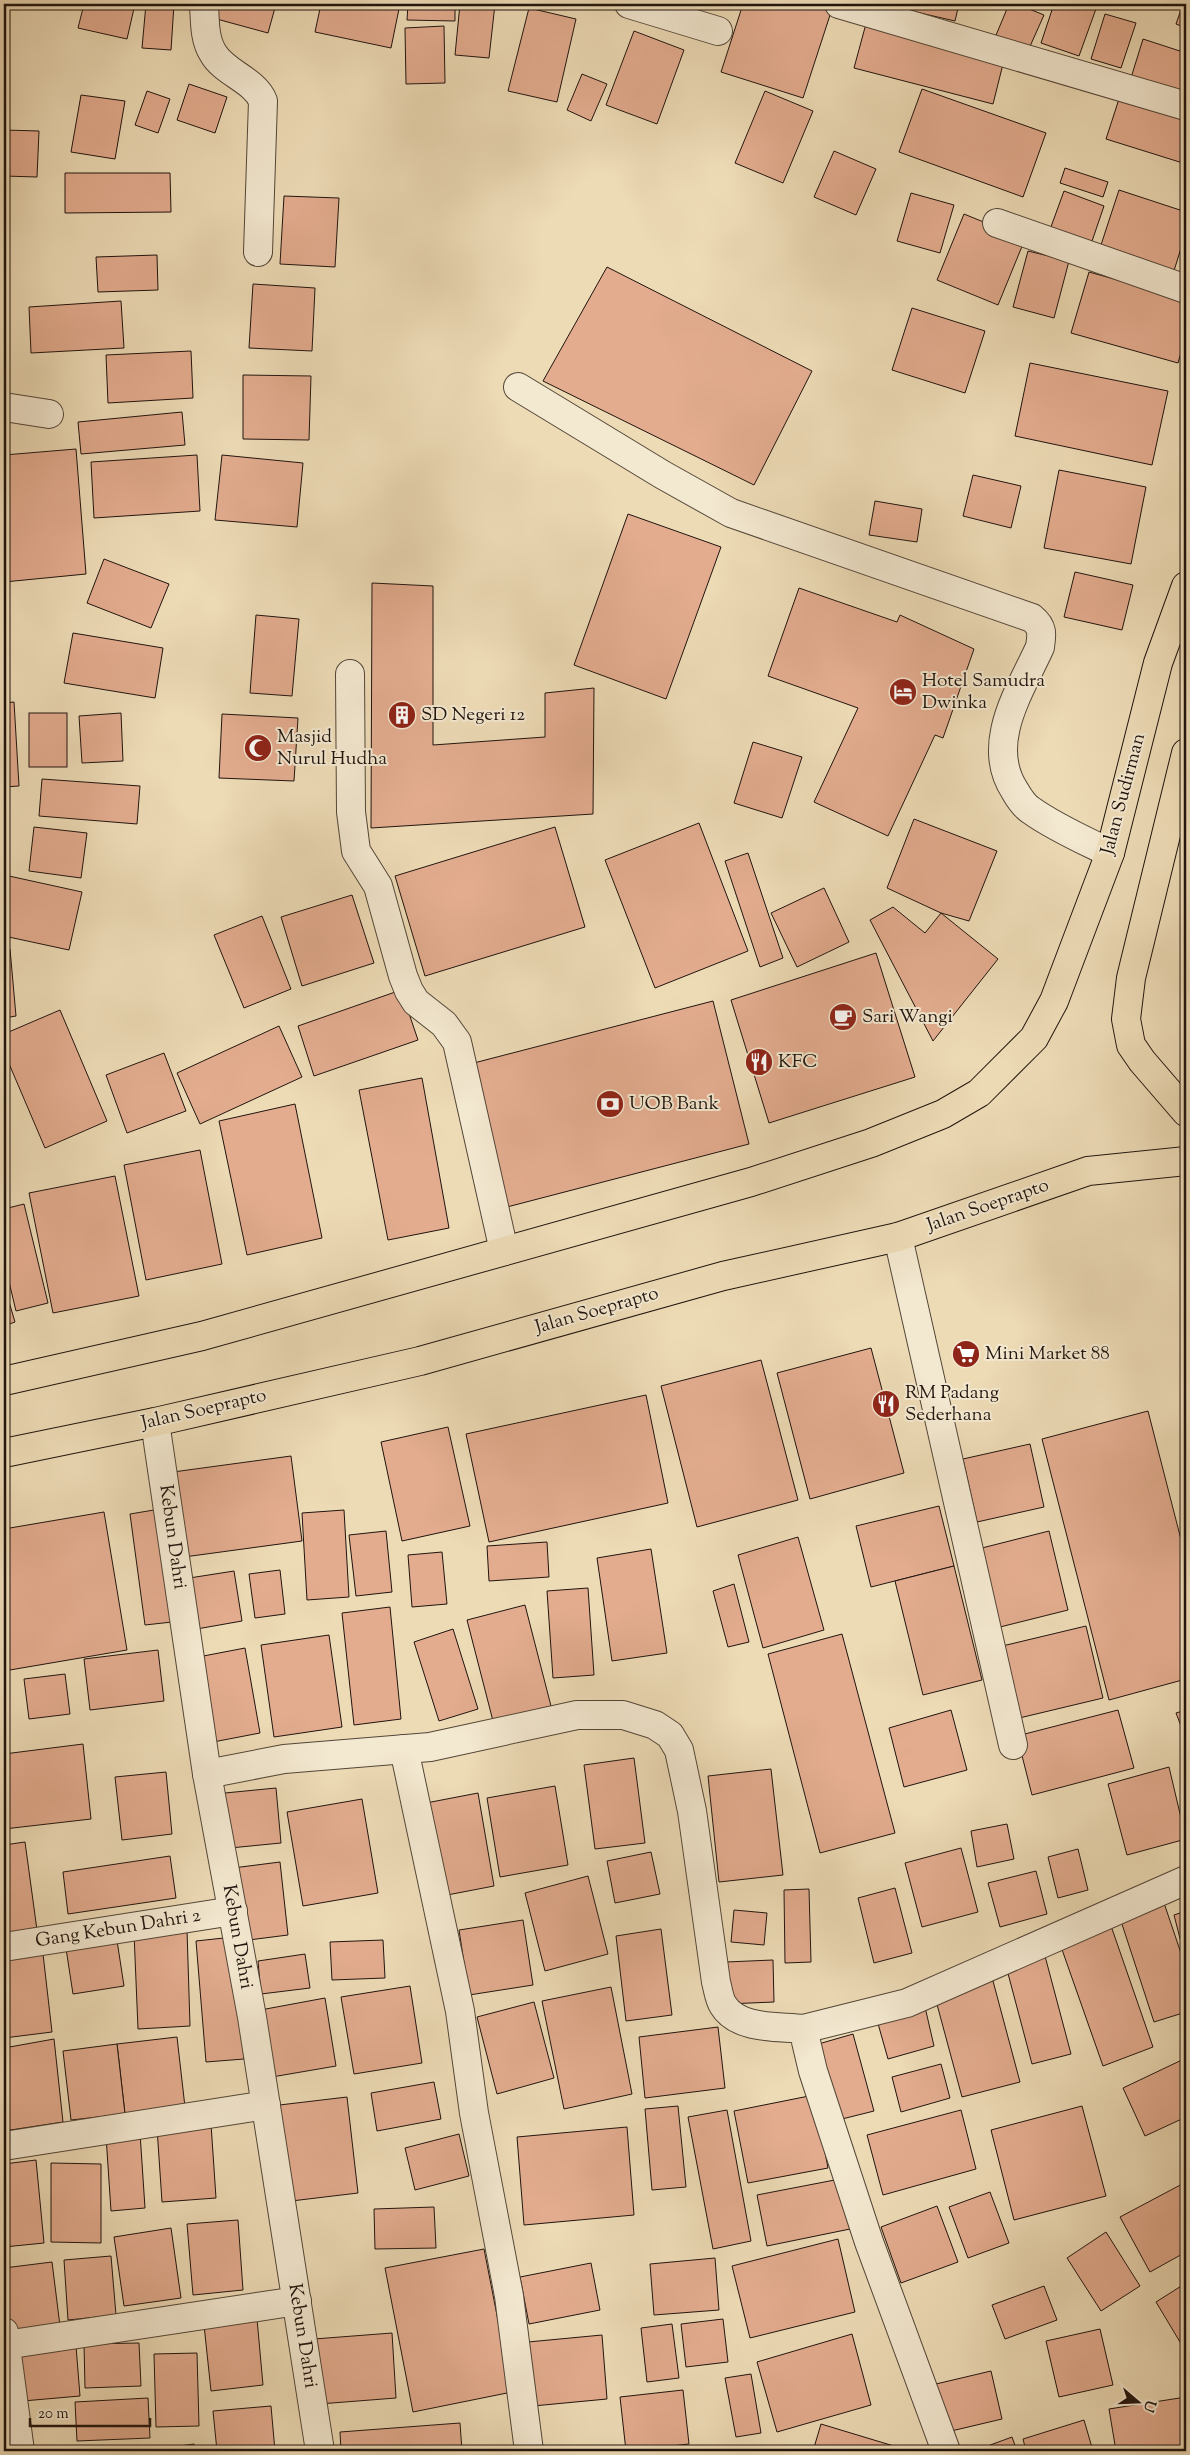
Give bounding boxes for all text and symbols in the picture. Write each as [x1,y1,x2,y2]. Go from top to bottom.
place label: Hotel Samudra Dwinka [922,668,1045,717]
hotel icon: Hotel Samudra Dwinka [888,677,918,707]
building icon: SD Negeri 12 [387,700,417,730]
place label: SD Negeri 12 [421,702,525,729]
place label: Masjid Nurul Hudha [277,724,387,773]
street label: Jalan Sudirman [1095,730,1153,859]
mosque icon: Masjid Nurul Hudha [243,733,273,763]
cafe icon: Sari Wangi [828,1002,858,1032]
place label: Sari Wangi [862,1004,953,1031]
restaurant icon: KFC [744,1047,774,1077]
place label: KFC [778,1049,818,1076]
bank icon: UOB Bank [595,1089,625,1119]
place label: UOB Bank [629,1091,720,1118]
street label: Jalan Soeprapto [922,1172,1053,1240]
street label: Jalan Soeprapto [531,1280,662,1342]
supermarket icon: Mini Market 88 [951,1339,981,1369]
place label: Mini Market 88 [985,1341,1110,1368]
place label: RM Padang Sederhana [905,1380,999,1429]
street label: Jalan Soeprapto [138,1382,269,1438]
restaurant icon: RM Padang Sederhana [871,1389,901,1419]
street label: Kebun Dahri [151,1483,193,1591]
street label: Kebun Dahri [215,1883,259,1991]
street label: Gang Kebun Dahri 2 [33,1903,203,1955]
street label: Kebun Dahri [280,2282,324,2390]
north arrow [1112,2378,1162,2428]
scale bar [30,2395,150,2427]
text: U [1137,2397,1160,2415]
text: 20 m [38,2404,69,2425]

